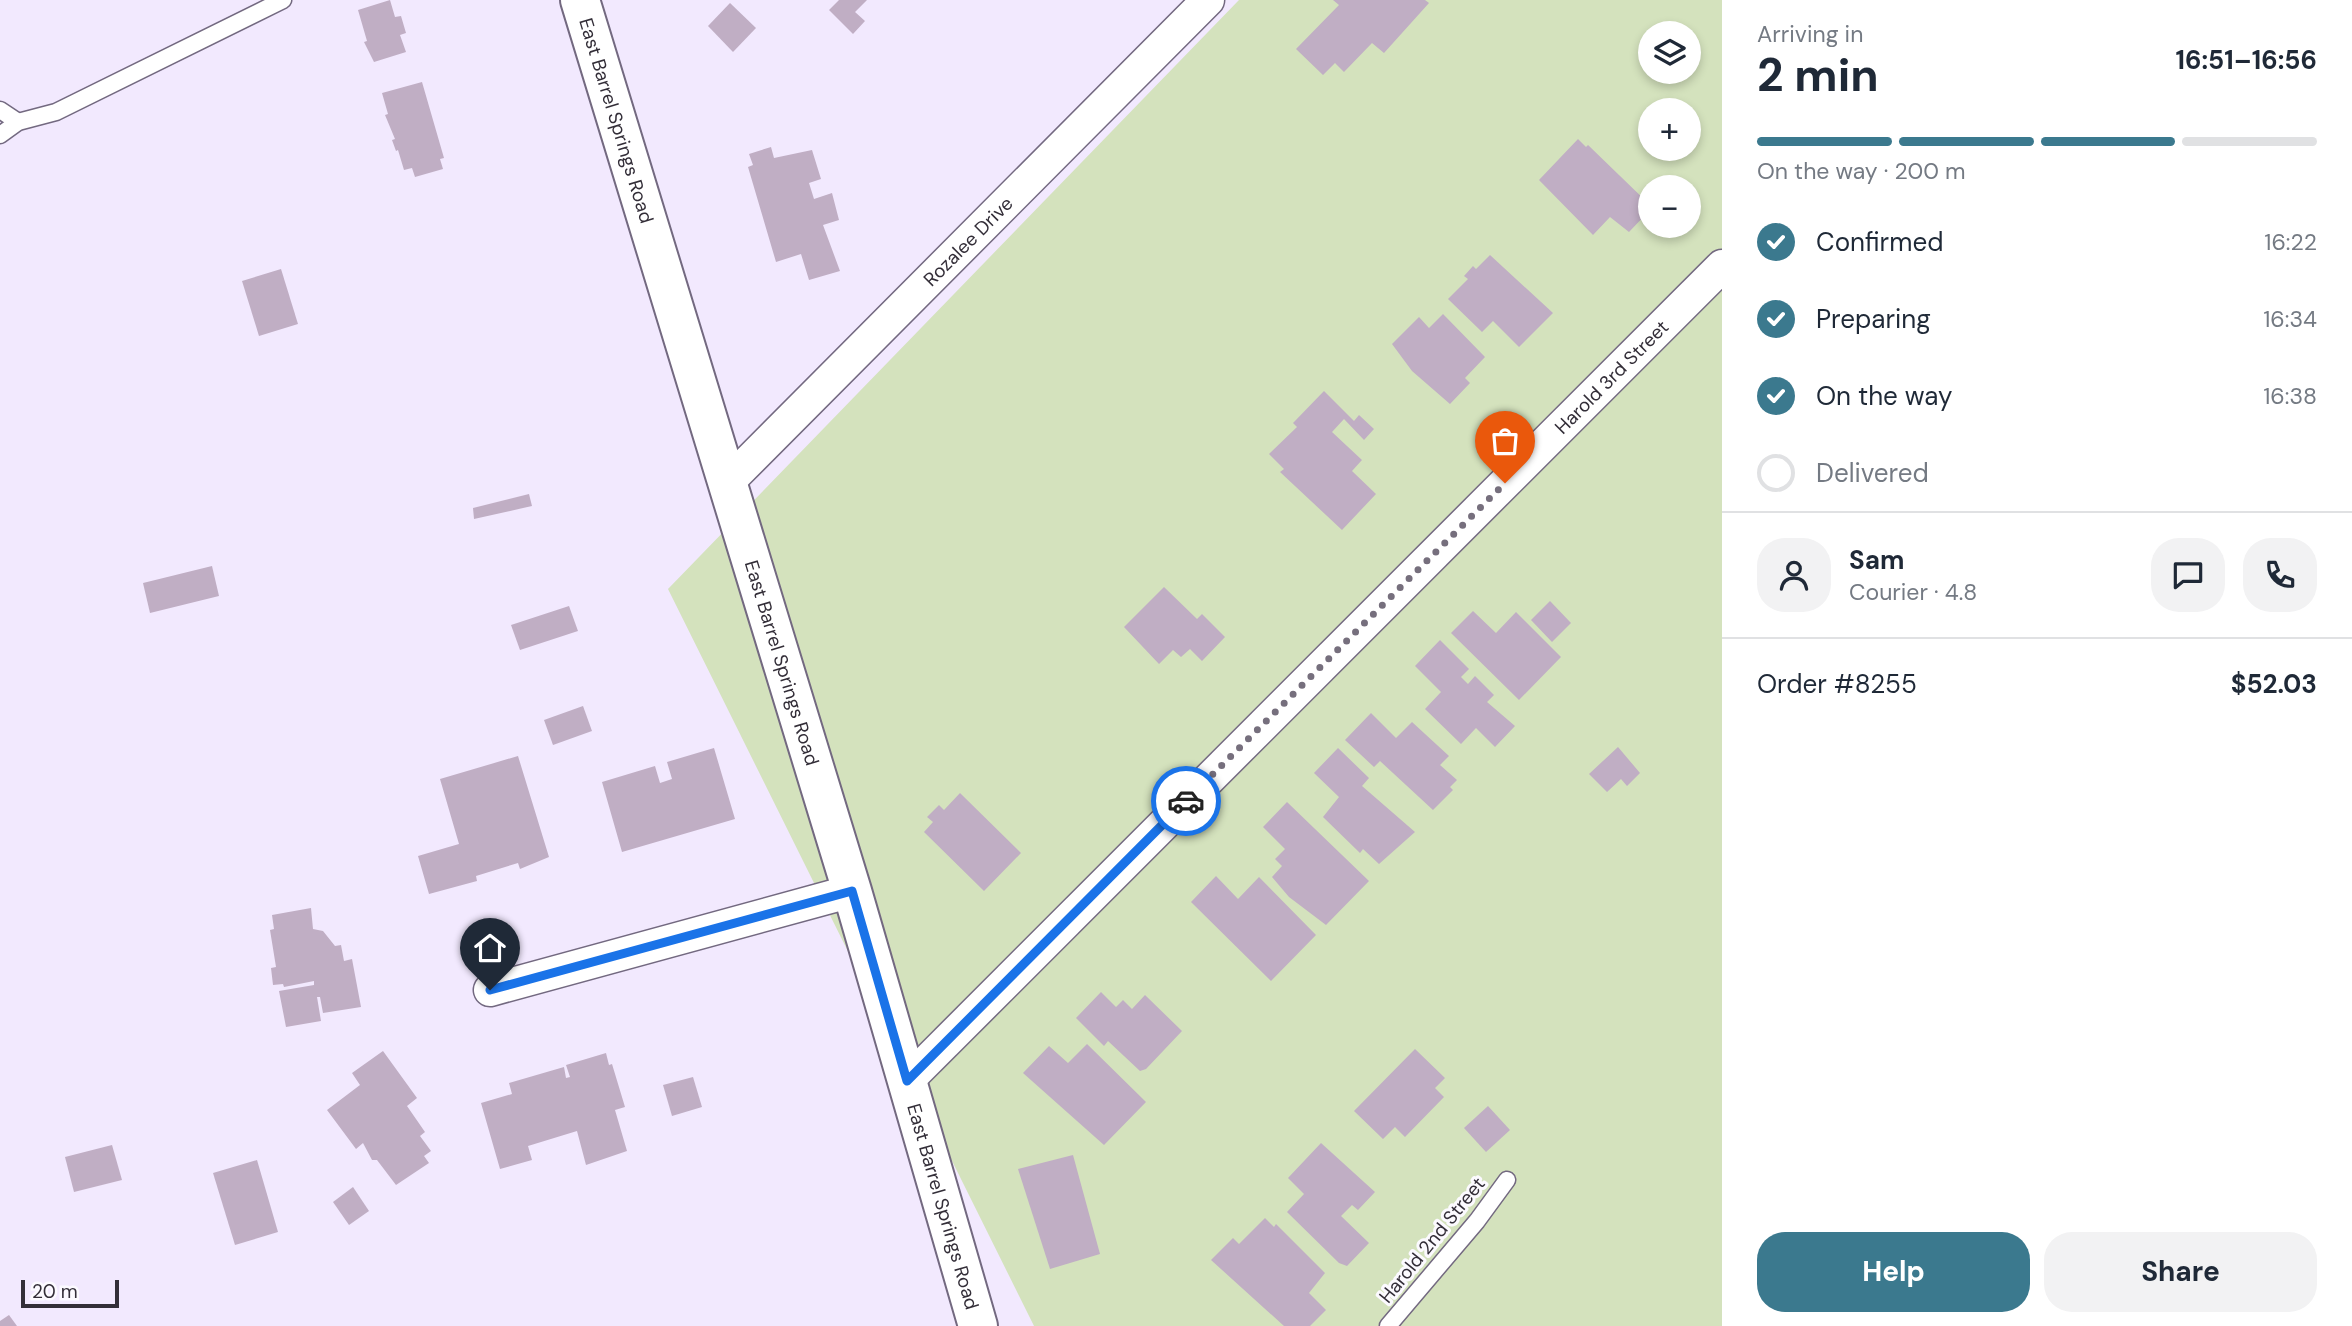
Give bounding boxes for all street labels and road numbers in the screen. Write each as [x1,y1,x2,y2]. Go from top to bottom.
street label: East Barrel Springs Road [574,15,660,226]
street label: Rozalee Drive [918,191,1018,291]
street label: Harold 3rd Street [1549,314,1674,439]
street label: East Barrel Springs Road [739,557,825,768]
street label: East Barrel Springs Road [902,1101,985,1312]
street label: Harold 2nd Street [1373,1172,1491,1308]

